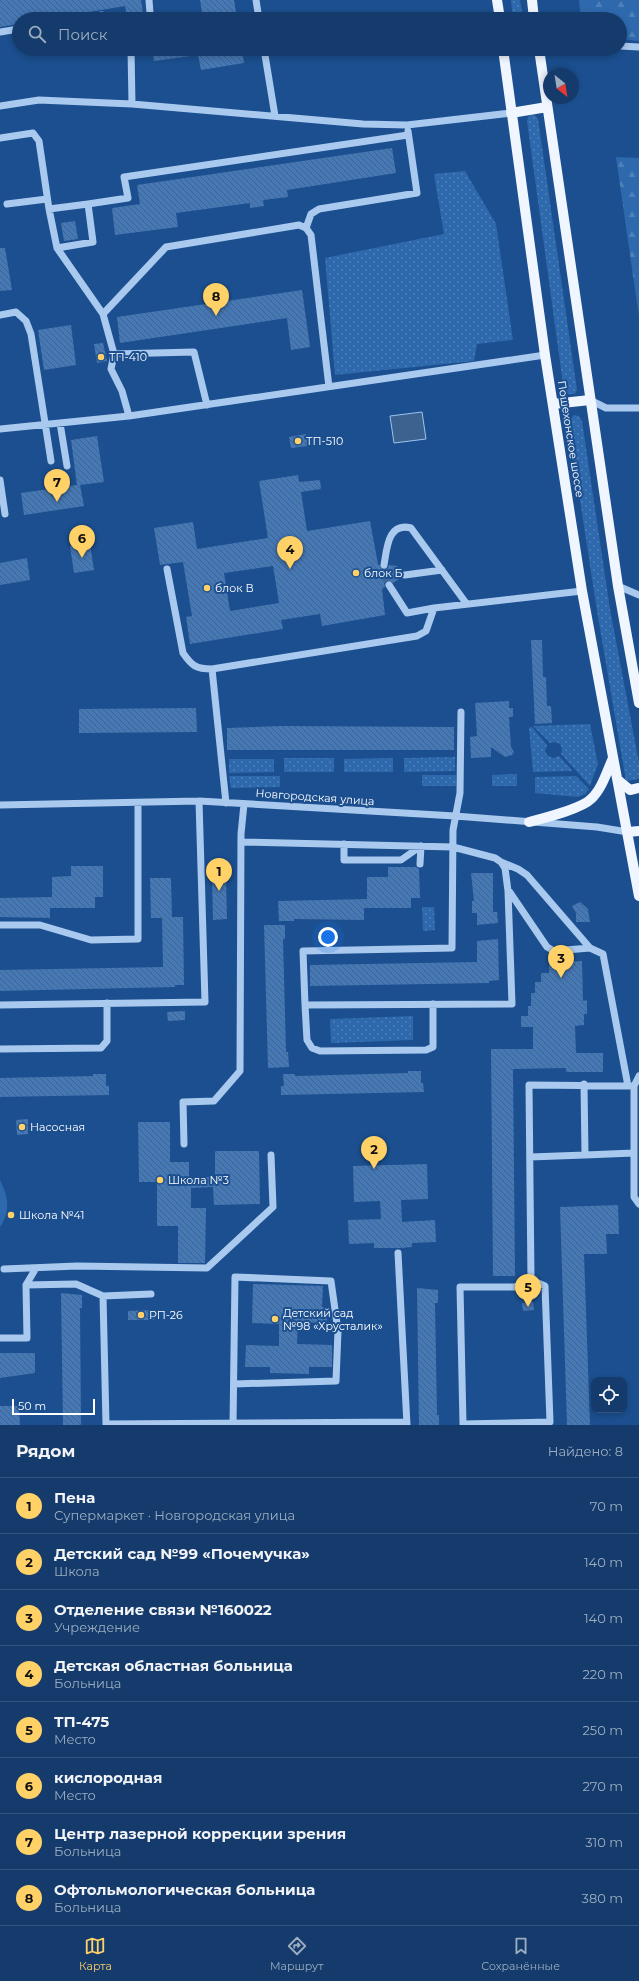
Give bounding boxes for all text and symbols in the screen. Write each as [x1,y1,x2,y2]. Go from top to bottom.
search box [12,12,627,56]
icon: search [26,23,48,45]
text: Поиск [58,25,107,44]
north arrow [543,68,579,104]
pin: 8 [203,283,229,316]
place label: ТП-410 [109,350,147,364]
marker: ТП-410 [96,352,106,362]
street label: Пошехонское шоссе [555,380,587,499]
place label: ТП-510 [306,434,343,448]
marker: ТП-510 [293,436,303,446]
pin: 7 [44,469,70,502]
pin: 6 [69,525,95,558]
pin: 4 [277,536,303,569]
place label: блок Б [364,566,402,580]
marker: блок Б [351,568,361,578]
place label: блок В [215,581,254,595]
marker: блок В [202,583,212,593]
street label: Новгородская улица [255,786,375,808]
pin: 1 [206,858,232,891]
your location [318,927,338,947]
pin: 3 [548,945,574,978]
place label: Насосная [30,1120,85,1134]
marker: Насосная [17,1122,27,1132]
pin: 2 [361,1136,387,1169]
place label: Школа №3 [168,1173,229,1187]
marker: Школа №3 [155,1175,165,1185]
place label: Школа №41 [19,1208,84,1222]
marker: Школа №41 [6,1210,16,1220]
pin: 5 [515,1274,541,1307]
place label: Детский сад №98 «Хрусталик» [283,1306,383,1333]
place label: РП-26 [149,1308,183,1322]
marker: РП-26 [136,1310,146,1320]
marker: Детский сад №98 «Хрусталик» [270,1314,280,1324]
map controls [591,1377,627,1413]
button: locate [591,1377,627,1413]
scale bar [12,1397,95,1416]
text: 50 m [18,1399,46,1413]
text: Рядом [16,1441,75,1461]
text: Найдено: 8 [548,1443,623,1459]
text: Пена [54,1488,95,1507]
text: 1 [26,1498,32,1514]
text: 70 m [590,1498,623,1514]
text: Супермаркет · Новгородская улица [54,1507,295,1523]
text: Детский сад №99 «Почемучка» [54,1544,310,1563]
text: 2 [25,1554,33,1570]
text: 140 m [584,1554,623,1570]
text: Школа [54,1563,100,1579]
text: Отделение связи №160022 [54,1600,272,1619]
text: 3 [25,1610,33,1626]
text: 140 m [584,1610,623,1626]
text: Учреждение [54,1619,140,1635]
text: Детская областная больница [54,1656,293,1675]
text: 4 [25,1666,33,1682]
text: 220 m [582,1666,623,1682]
text: Больница [54,1675,121,1691]
text: ТП-475 [54,1712,109,1731]
text: 5 [25,1722,33,1738]
text: 250 m [582,1722,623,1738]
text: Место [54,1731,96,1747]
text: кислородная [54,1768,162,1787]
text: 6 [25,1778,33,1794]
text: 270 m [582,1778,623,1794]
text: Место [54,1787,96,1803]
text: Центр лазерной коррекции зрения [54,1824,346,1843]
text: 7 [25,1834,33,1850]
text: 310 m [585,1834,623,1850]
text: Больница [54,1843,121,1859]
text: Офтольмологическая больница [54,1880,315,1899]
text: 8 [25,1890,33,1906]
text: 380 m [582,1890,623,1906]
text: Больница [54,1899,121,1915]
tab: Карта [79,1935,112,1973]
tab: Маршрут [270,1935,323,1973]
tab: Сохранённые [481,1935,560,1973]

